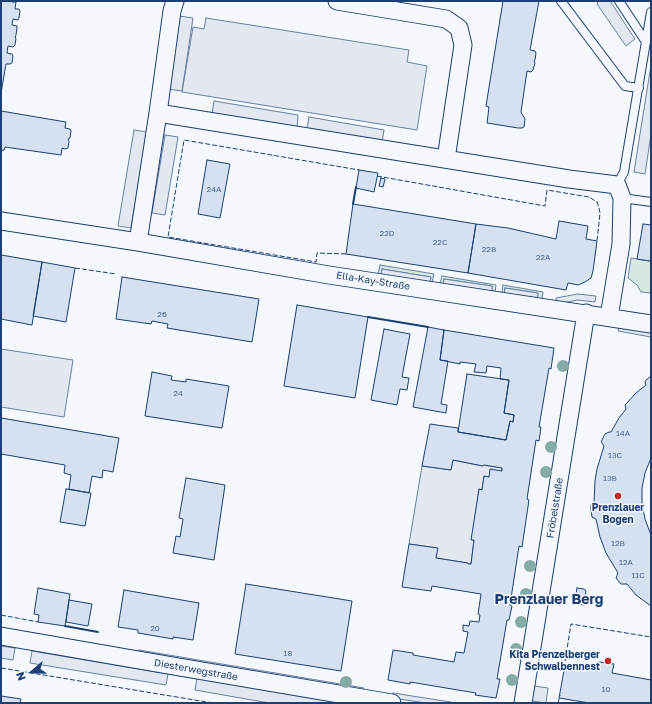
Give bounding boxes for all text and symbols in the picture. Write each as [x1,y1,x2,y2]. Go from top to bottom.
house number: 24A [207,184,221,194]
house number: 22D [380,228,394,238]
house number: 22C [433,237,447,247]
house number: 22B [482,244,496,254]
house number: 22A [536,252,550,262]
street label: Ella-Kay-Straße [335,269,411,293]
house number: 26 [157,309,167,319]
house number: 24 [173,388,183,398]
house number: 14A [616,428,630,438]
house number: 13C [608,450,622,460]
house number: 13B [603,473,617,483]
street label: Fröbelstraße [544,477,566,539]
marker: Prenzlauer Bogen [613,491,623,501]
place label: Prenzlauer Bogen [592,502,644,526]
house number: 12B [611,538,625,548]
house number: 12A [619,557,633,567]
house number: 11C [631,570,645,580]
district label: Prenzlauer Berg [495,592,603,608]
house number: 20 [150,623,160,633]
house number: 18 [284,648,292,658]
place label: Kita Prenzelberger Schwalbennest [509,649,600,672]
north arrow [12,652,52,692]
marker: Kita Prenzelberger Schwalbennest [603,656,613,666]
street label: Diesterwegstraße [153,657,239,683]
text: N [13,670,28,682]
house number: 10 [602,684,610,694]

